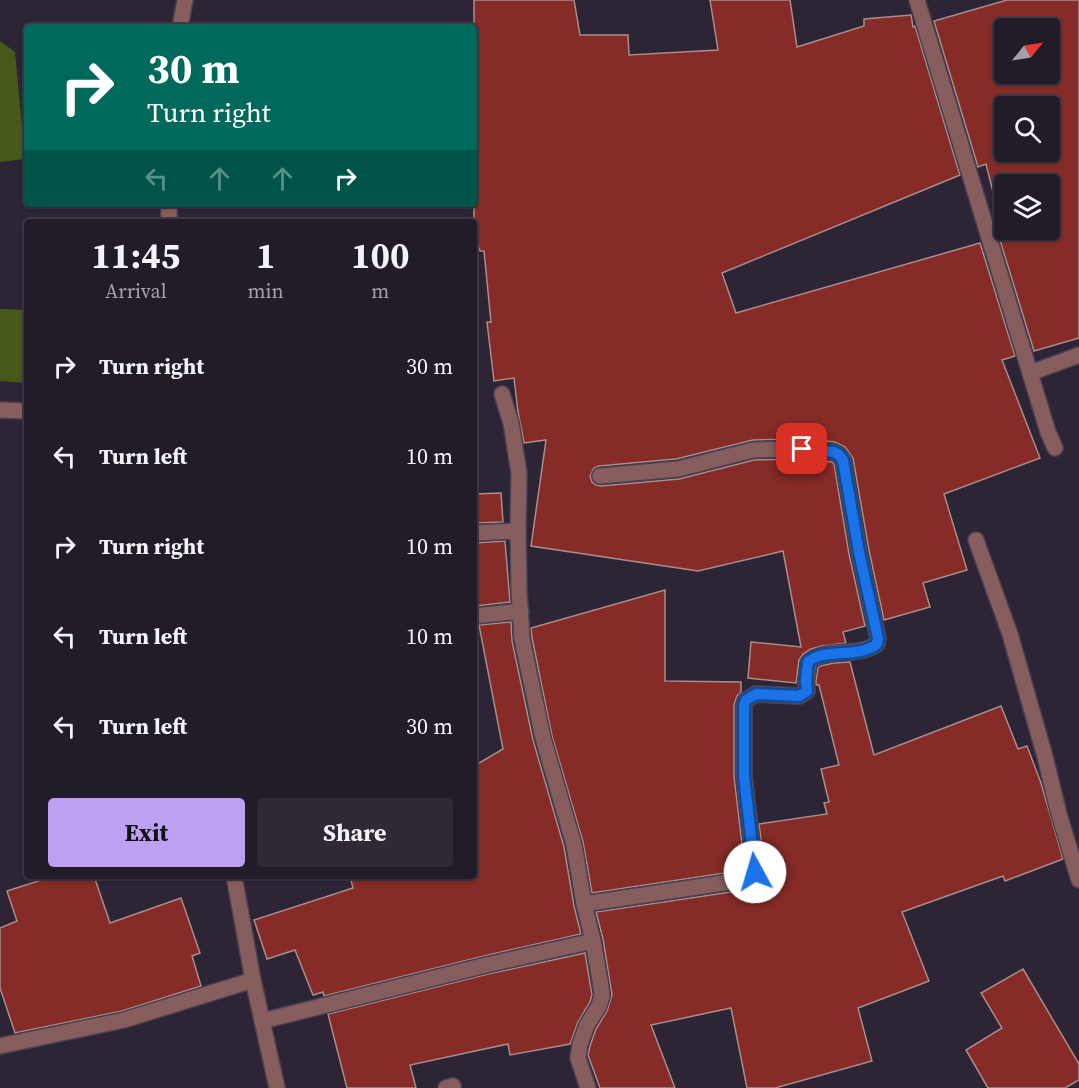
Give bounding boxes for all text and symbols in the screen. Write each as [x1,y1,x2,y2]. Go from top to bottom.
north arrow [994,18,1060,84]
map controls [994,18,1060,240]
text: 30 m [147,39,240,97]
icon: right [48,48,126,126]
text: Turn right [147,94,271,131]
button: search [994,96,1060,162]
icon: left [140,162,173,195]
icon: ahead [203,162,236,195]
icon: ahead [266,162,299,195]
icon: right [329,162,362,195]
button: layers [994,174,1060,240]
text: 11:45 [91,231,180,280]
text: 1 [256,231,275,280]
text: 100 [351,231,410,280]
text: Arrival [105,277,167,305]
text: min [248,277,284,305]
text: m [371,277,389,305]
icon: right [48,350,81,383]
text: Turn right [99,351,204,381]
text: 30 m [406,351,453,381]
pin [776,423,827,474]
icon: arrive [785,432,818,465]
icon: left [48,440,81,473]
text: Turn left [99,441,187,471]
text: 10 m [406,441,453,471]
icon: right [48,530,81,563]
text: Turn right [99,531,204,561]
text: 10 m [406,531,453,561]
icon: left [48,620,81,653]
text: Turn left [99,621,187,651]
text: 10 m [406,621,453,651]
icon: left [48,710,81,743]
text: Turn left [99,711,187,741]
text: 30 m [406,711,453,741]
button: Exit [48,798,245,867]
button: Share [257,798,453,867]
position arrow [723,840,787,904]

